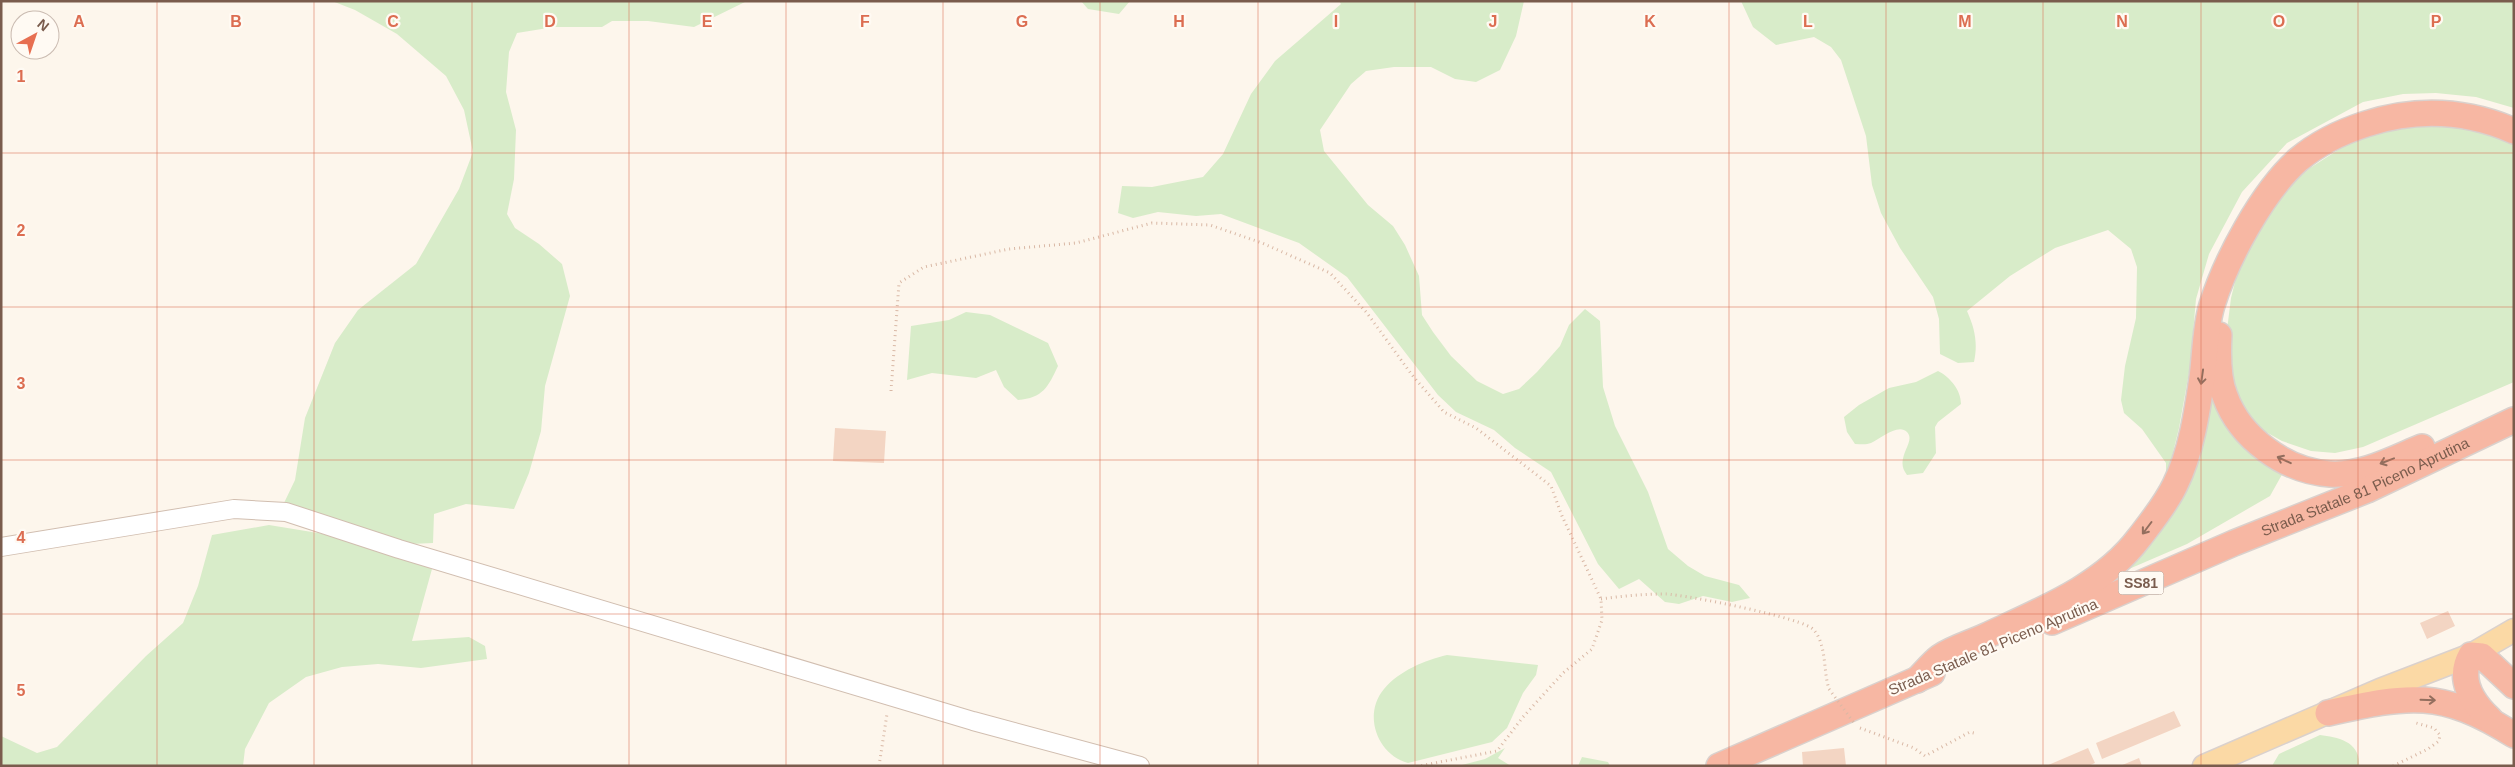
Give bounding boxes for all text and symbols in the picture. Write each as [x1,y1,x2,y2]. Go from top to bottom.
north arrow [10,10,60,60]
text: A [73,13,85,30]
text: B [230,13,242,30]
text: C [387,13,399,30]
text: D [544,13,556,30]
text: E [702,13,713,30]
text: F [860,13,870,30]
text: G [1016,13,1028,30]
text: H [1173,13,1185,30]
text: I [1334,13,1338,30]
text: J [1489,13,1497,30]
text: K [1644,13,1656,30]
text: L [1803,13,1813,30]
text: M [1958,13,1972,30]
text: N [2116,13,2128,30]
text: O [2273,13,2285,30]
text: P [2431,13,2442,30]
text: N [34,16,52,34]
text: 1 [17,68,26,85]
text: 2 [17,222,26,239]
one-way arrow [2197,369,2207,385]
text: 3 [17,375,26,392]
street label: Strada Statale 81 Piceno Aprutina [2258,433,2472,539]
one-way arrow [2277,454,2292,464]
one-way arrow [2379,457,2395,466]
one-way arrow [2142,521,2152,535]
text: 4 [17,529,26,546]
road number: SS81 [2118,572,2164,594]
street label: Strada Statale 81 Piceno Aprutina [1886,594,2100,698]
text: 5 [17,682,26,699]
one-way arrow [2419,695,2435,704]

